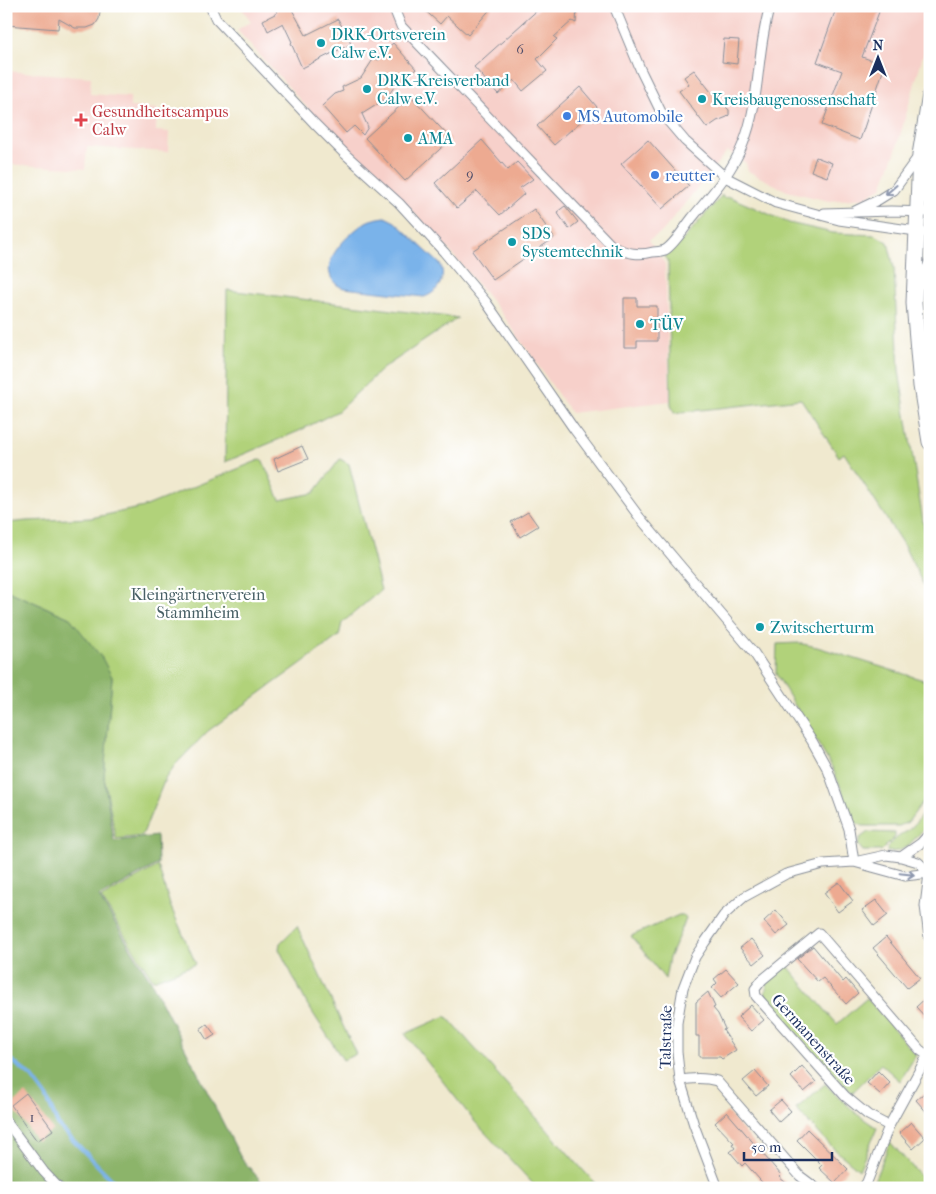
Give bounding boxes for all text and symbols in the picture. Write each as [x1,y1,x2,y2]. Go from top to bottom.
place label: DRK-Ortsverein Calw e.V. [331,25,447,62]
north arrow [854,32,904,82]
marker: DRK-Ortsverein Calw e.V. [315,37,327,49]
text: N [873,37,884,54]
house number: 6 [516,41,524,58]
place label: DRK-Kreisverband Calw e.V. [377,71,510,108]
marker: DRK-Kreisverband Calw e.V. [361,83,373,95]
place label: Kreisbaugenossenschaft [712,90,877,109]
marker: Kreisbaugenossenschaft [696,93,708,105]
place label: Gesundheitscampus Calw [92,102,229,139]
place label: MS Automobile [577,107,683,126]
marker: MS Automobile [561,110,573,122]
marker: Gesundheitscampus Calw [74,113,88,127]
place label: AMA [417,129,454,148]
marker: AMA [402,132,414,144]
house number: 9 [466,166,474,183]
place label: reutter [665,166,715,185]
marker: reutter [649,169,661,181]
one-way arrow [884,185,897,196]
place label: SDS Systemtechnik [522,224,624,261]
marker: SDS Systemtechnik [506,236,518,248]
place label: TÜV [650,315,684,334]
marker: TÜV [634,318,646,330]
park label: Kleingärtnerverein Stammheim [131,585,266,622]
place label: Zwitscherturm [770,618,875,637]
marker: Zwitscherturm [754,621,766,633]
one-way arrow [899,870,915,879]
street label: Germanenstraße [768,990,859,1089]
street label: Talstraße [655,1005,676,1069]
house number: 1 [30,1109,35,1126]
scale bar [744,1129,831,1161]
text: 50 m [751,1138,782,1156]

